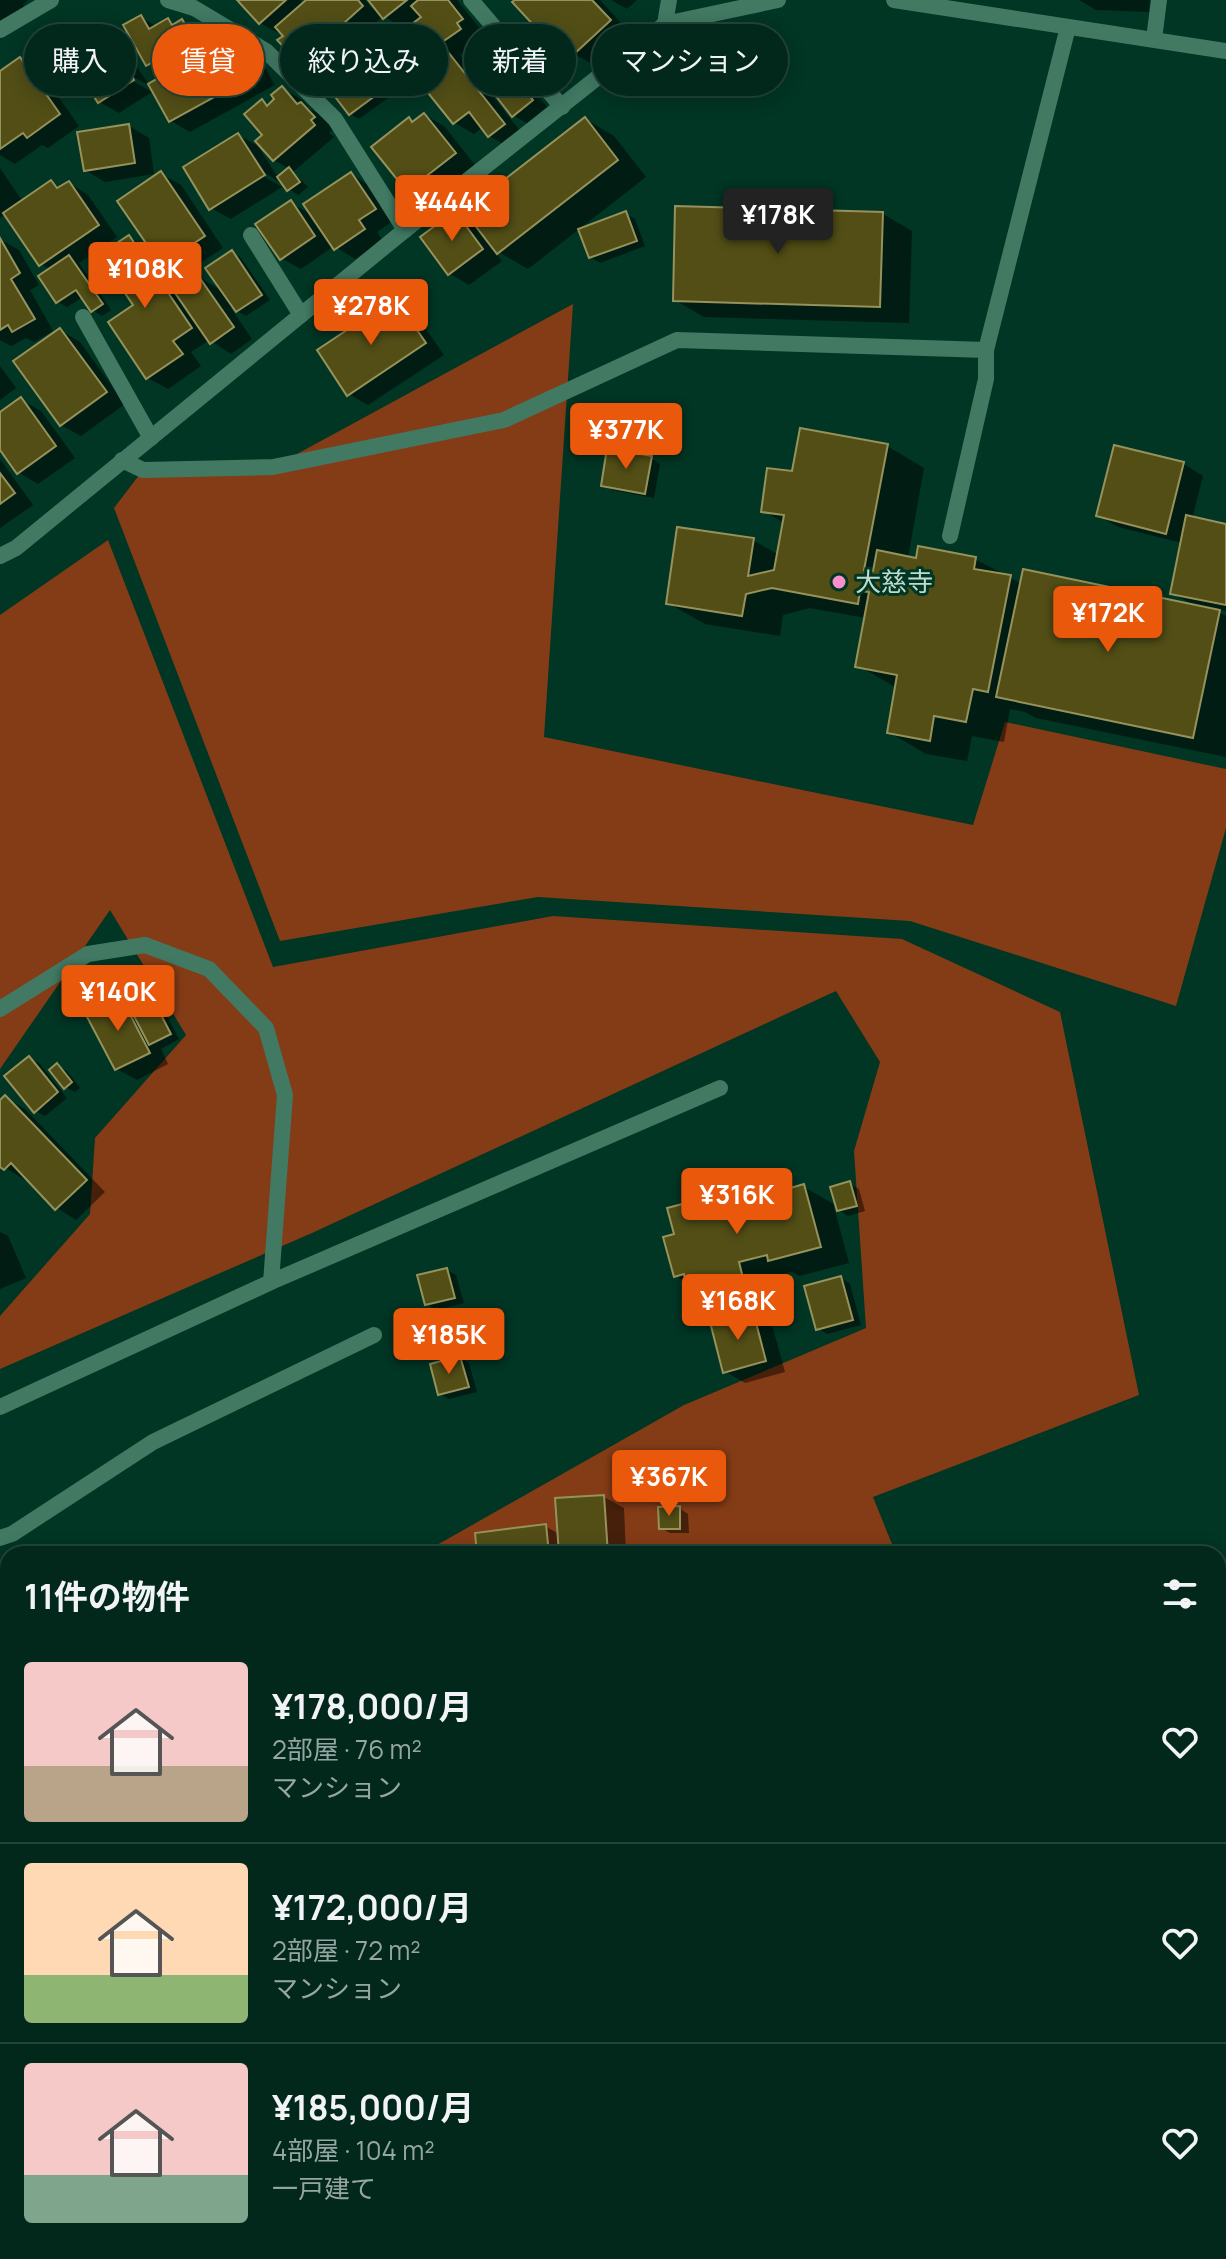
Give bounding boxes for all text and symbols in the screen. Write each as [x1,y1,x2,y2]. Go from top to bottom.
chip: 購入 [24,24,136,96]
chip: 賃貸 [152,24,264,96]
chip: 絞り込み [280,24,448,96]
chip: 新着 [464,24,576,96]
chip: マンション [592,24,788,96]
pin: ¥444K [396,175,508,243]
text: ¥444K [413,183,491,219]
pin: ¥178K [722,188,834,256]
text: ¥178K [741,196,815,232]
pin: ¥108K [89,242,201,310]
text: ¥108K [106,250,184,286]
pin: ¥278K [315,279,427,347]
text: ¥278K [332,287,410,323]
pin: ¥377K [570,403,682,471]
text: ¥377K [588,411,664,447]
place label: 大慈寺 [855,563,933,599]
marker: 大慈寺 [830,573,848,591]
pin: ¥172K [1052,586,1164,654]
text: ¥172K [1071,594,1145,630]
pin: ¥140K [62,965,174,1033]
text: ¥140K [79,973,157,1009]
pin: ¥316K [681,1168,793,1236]
text: ¥316K [699,1176,775,1212]
pin: ¥168K [682,1274,794,1342]
text: ¥168K [700,1282,776,1318]
pin: ¥185K [393,1308,505,1376]
text: ¥185K [411,1316,487,1352]
pin: ¥367K [613,1450,725,1518]
text: ¥367K [630,1458,708,1494]
icon: filters [1158,1572,1202,1616]
text: 11件の物件 [24,1573,190,1619]
text: ¥178,000/月 [272,1683,473,1729]
icon: home [88,1694,184,1790]
icon: heart [1158,1720,1202,1764]
text: 2部屋 · 76 m² [272,1731,422,1767]
text: マンション [272,1769,402,1805]
text: ¥172,000/月 [272,1884,472,1930]
icon: home [88,1895,184,1991]
icon: heart [1158,1921,1202,1965]
text: 2部屋 · 72 m² [272,1932,421,1968]
text: マンション [272,1970,402,2006]
text: ¥185,000/月 [272,2084,475,2130]
icon: home [88,2095,184,2191]
icon: heart [1158,2121,1202,2165]
text: 4部屋 · 104 m² [272,2132,435,2168]
text: 一戸建て [272,2170,376,2206]

